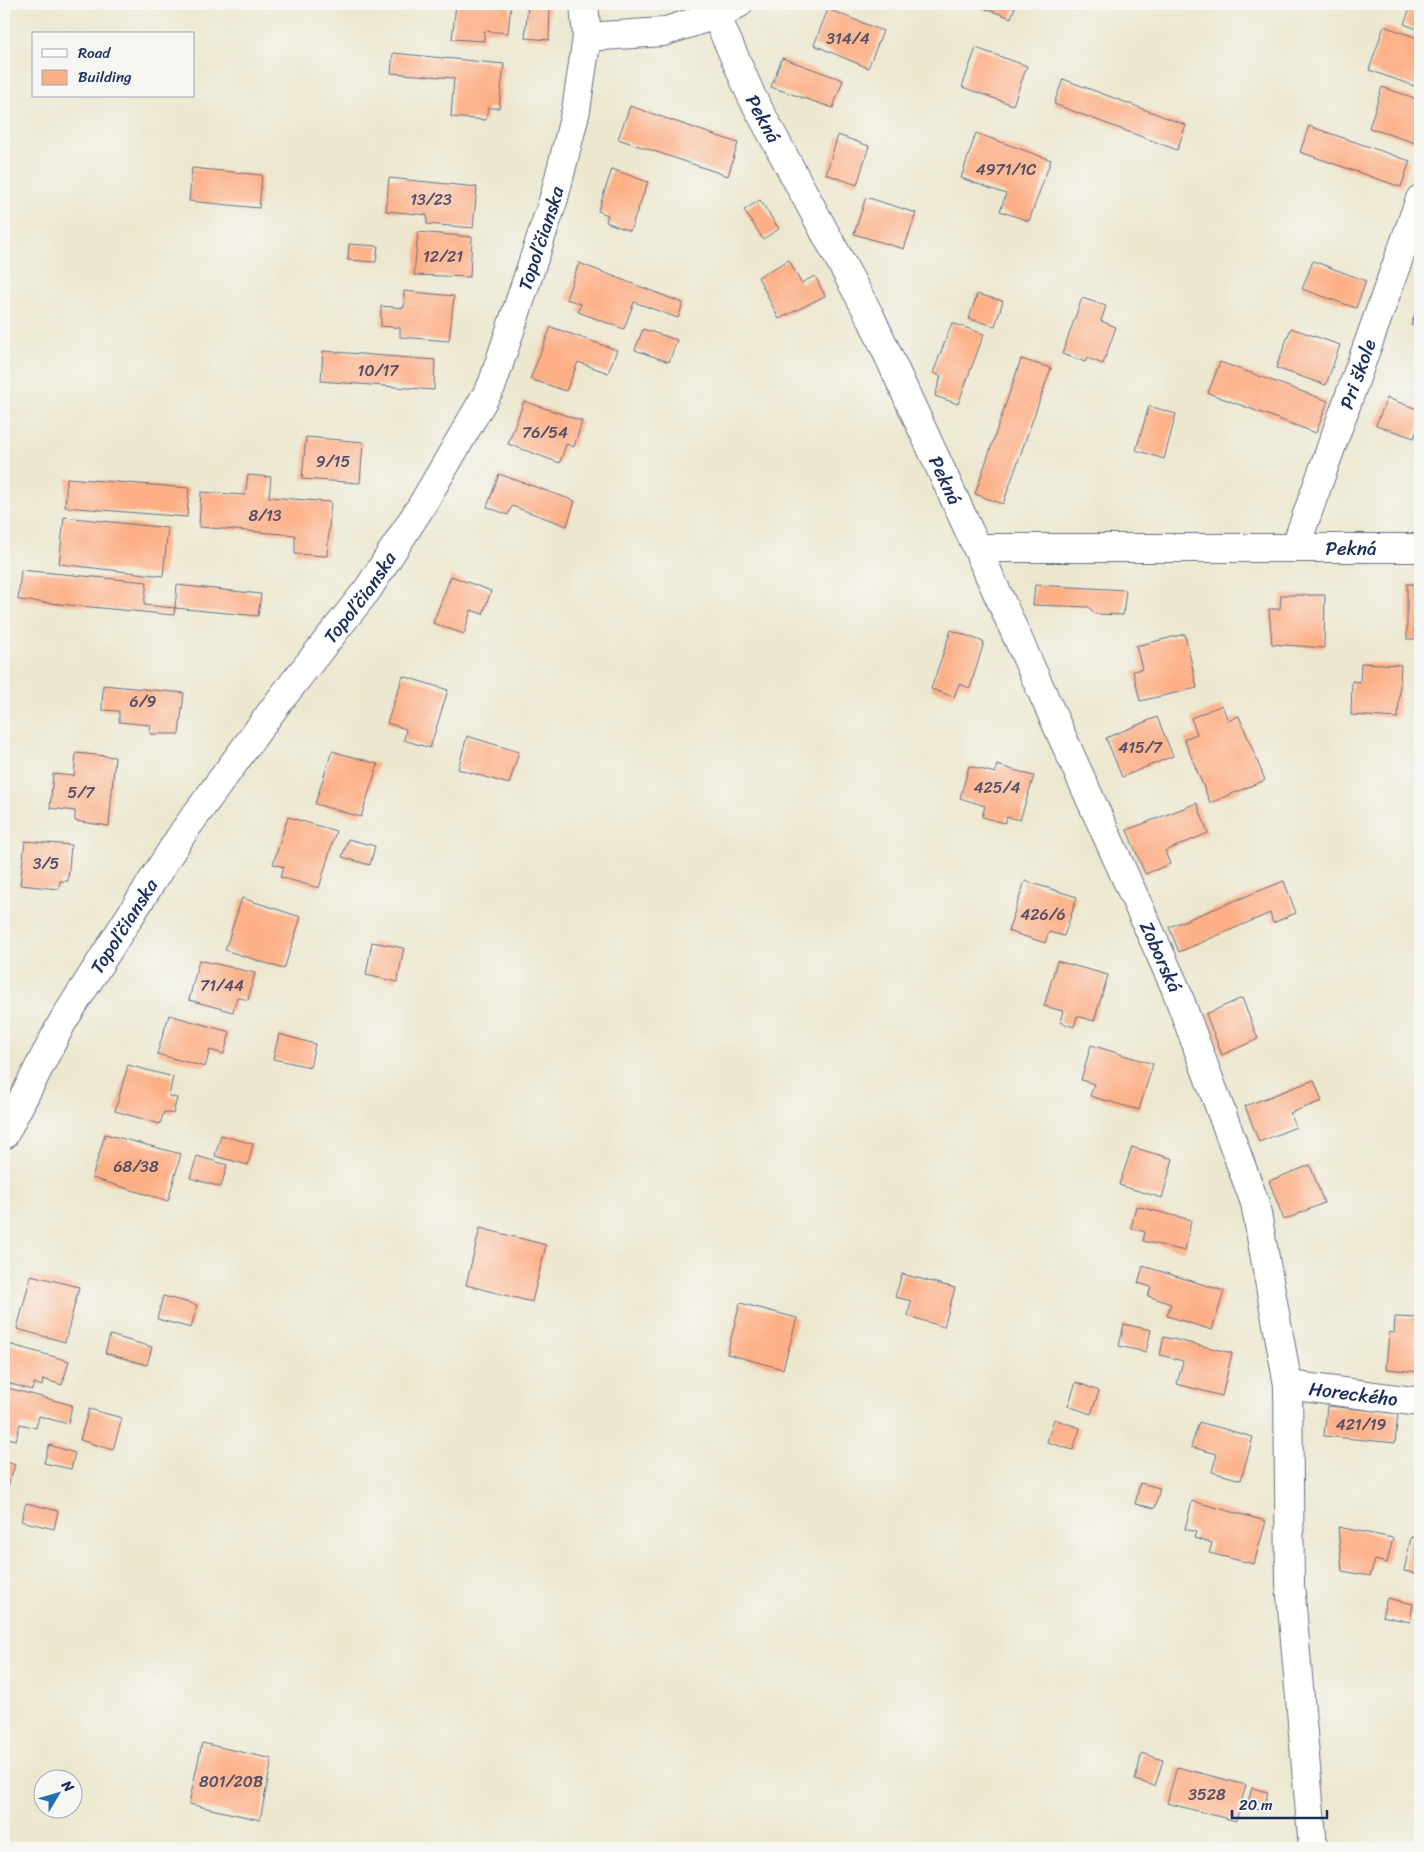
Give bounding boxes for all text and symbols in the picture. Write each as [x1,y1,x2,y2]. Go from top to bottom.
house number: 314/4 [826,24,870,53]
legend [32,32,195,98]
text: Road [78,40,111,66]
text: Building [78,64,132,90]
street label: Pekná [736,88,790,150]
house number: 4971/1C [976,155,1036,184]
street label: Topoľčianska [508,182,573,295]
house number: 13/23 [410,185,452,214]
house number: 12/21 [423,242,463,271]
street label: Pri škole [1330,334,1386,414]
house number: 10/17 [358,356,399,385]
house number: 76/54 [522,418,568,447]
house number: 9/15 [316,447,350,476]
street label: Pekná [920,450,971,511]
house number: 8/13 [248,501,282,530]
street label: Pekná [1325,532,1377,565]
street label: Topoľčianska [315,544,405,651]
house number: 6/9 [130,687,157,716]
house number: 415/7 [1118,733,1163,762]
house number: 425/4 [974,773,1020,802]
house number: 5/7 [68,778,95,807]
house number: 3/5 [33,849,59,878]
street label: Topoľčianska [81,871,167,981]
house number: 426/6 [1020,900,1066,929]
street label: Zoborská [1130,916,1192,998]
house number: 71/44 [200,971,244,1000]
house number: 68/38 [113,1152,159,1181]
street label: Horeckého [1307,1372,1400,1416]
house number: 421/19 [1336,1410,1387,1439]
house number: 801/20B [199,1767,263,1796]
north arrow [32,1770,82,1820]
text: N [54,1774,81,1798]
house number: 3528 [1188,1780,1226,1809]
scale bar [1232,1787,1326,1819]
text: 20 m [1239,1792,1273,1818]

